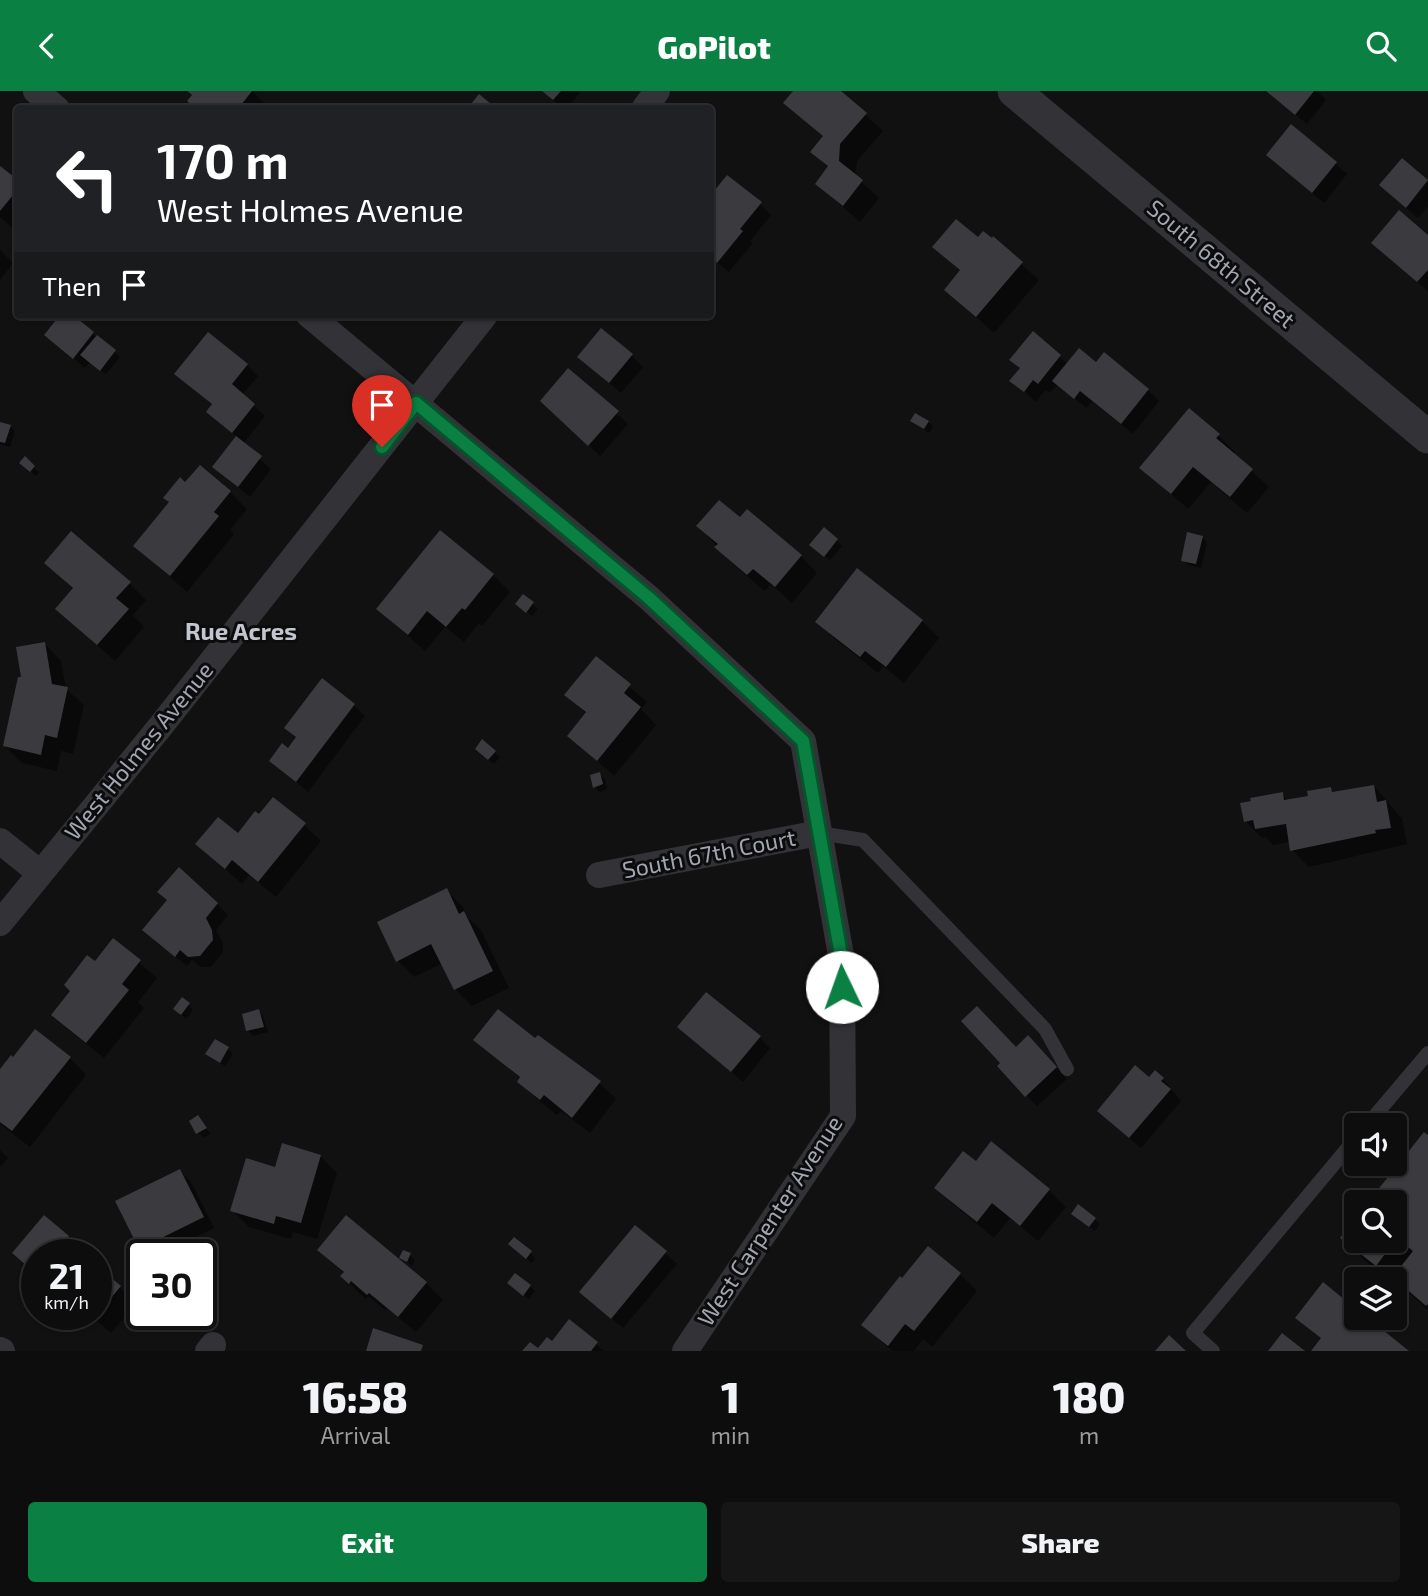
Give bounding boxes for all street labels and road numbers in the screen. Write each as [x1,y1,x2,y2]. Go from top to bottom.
street label: South 68th Street [1142,193,1302,333]
street label: West Holmes Avenue [58,656,218,845]
street label: South 67th Court [620,822,798,884]
street label: West Carpenter Avenue [691,1110,848,1331]

